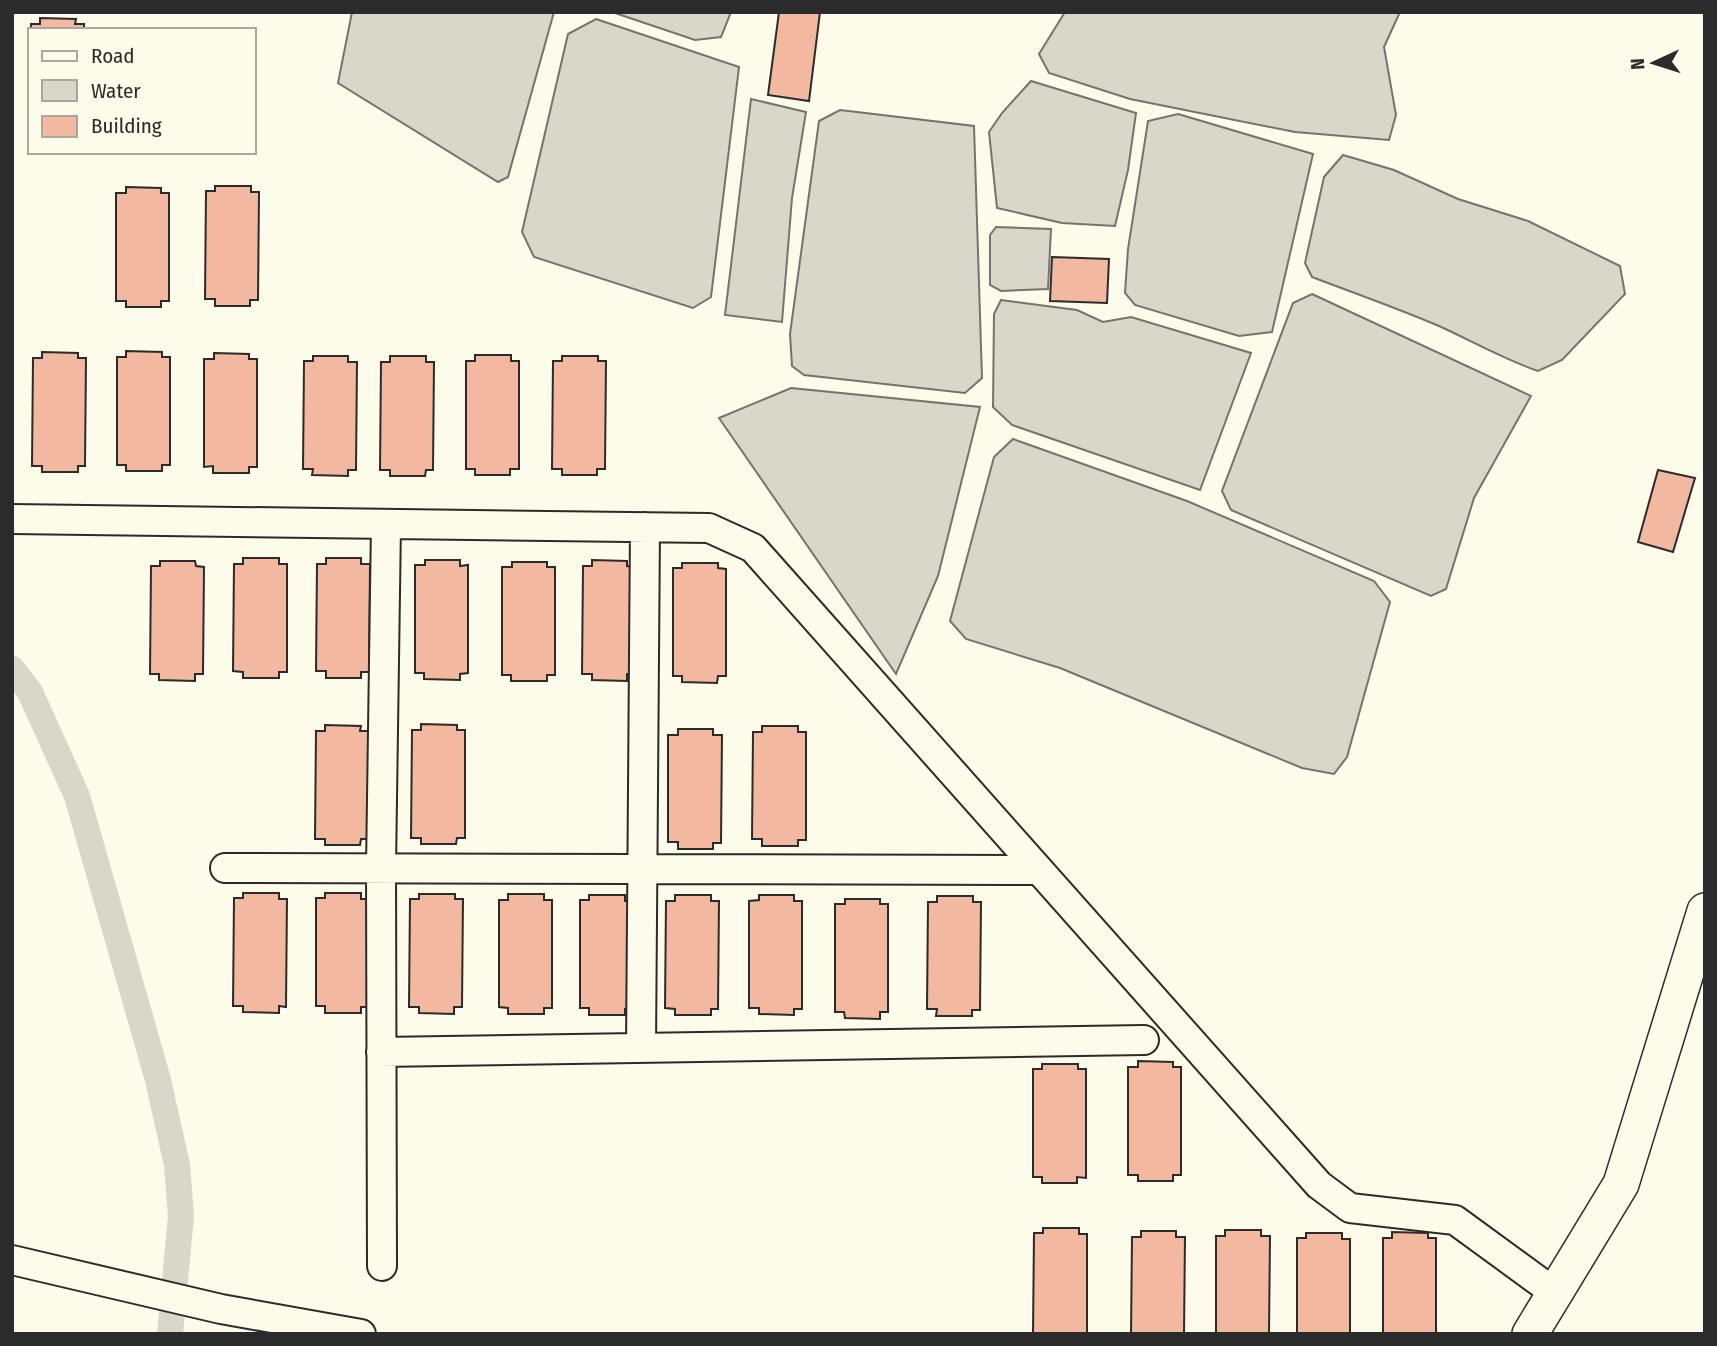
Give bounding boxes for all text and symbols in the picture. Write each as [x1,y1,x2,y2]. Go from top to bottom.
legend [28,28,256,154]
north arrow [1619,28,1689,98]
text: Road [91,43,135,69]
text: N [1626,58,1649,71]
text: Water [91,78,141,104]
text: Building [91,113,162,139]

